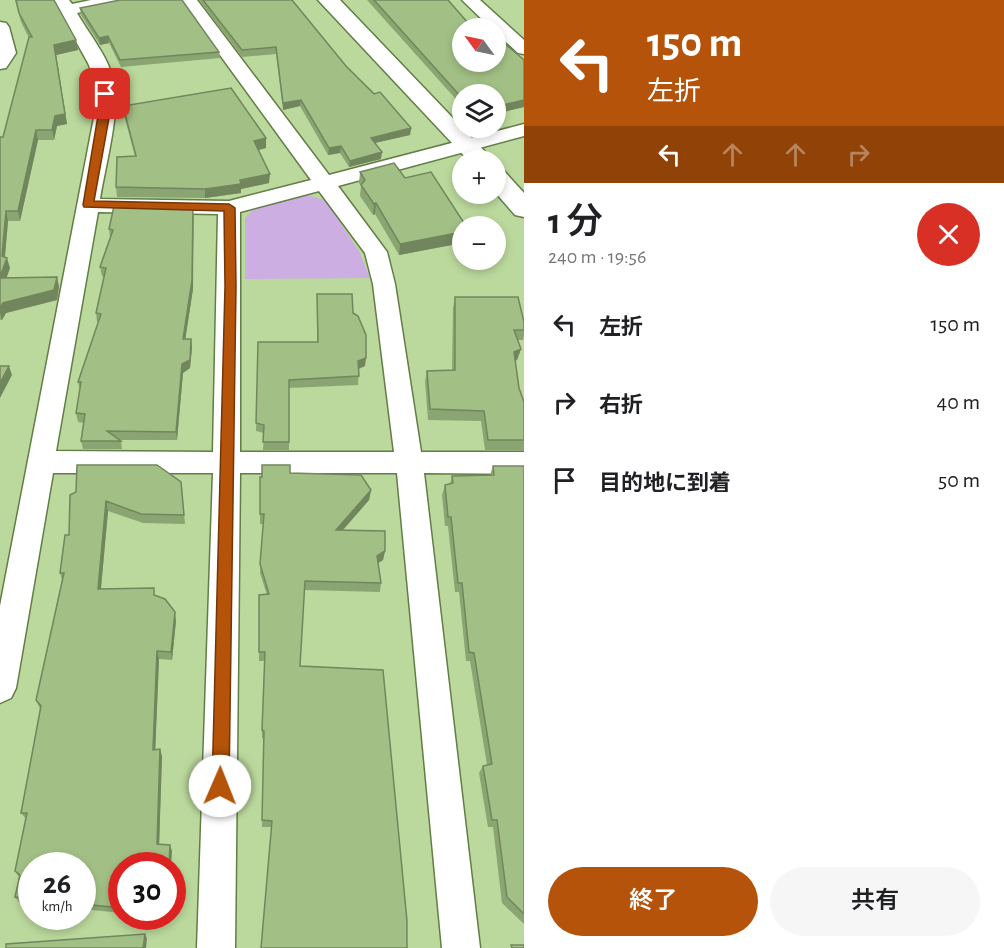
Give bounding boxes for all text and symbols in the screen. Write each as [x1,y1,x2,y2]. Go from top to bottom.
north arrow [452,18,506,72]
map controls [452,18,506,270]
text: 150 m [647,22,742,64]
icon: left [548,24,626,102]
pin [79,68,130,119]
icon: arrive [88,77,121,110]
text: 左折 [647,78,701,105]
button: layers [452,84,506,138]
icon: left [653,138,686,171]
icon: ahead [716,138,749,171]
icon: ahead [779,138,812,171]
icon: right [842,138,875,171]
button: + [452,150,506,204]
button: close [917,203,980,266]
text: 1 分 [548,204,602,240]
button: − [452,216,506,270]
text: 240 m · 19:56 [548,247,646,267]
icon: left [548,308,581,341]
text: 150 m [930,313,980,335]
text: 左折 [599,316,643,338]
icon: right [548,386,581,419]
text: 40 m [937,391,980,413]
text: 右折 [599,394,643,416]
icon: arrive [548,464,581,497]
text: 50 m [938,469,980,491]
text: 目的地に到着 [599,472,731,494]
position arrow [188,754,252,818]
speed limit sign: 30 [108,852,186,930]
button: 終了 [548,867,758,936]
button: 共有 [770,867,980,936]
text: 26 [43,869,71,899]
text: km/h [42,899,72,914]

